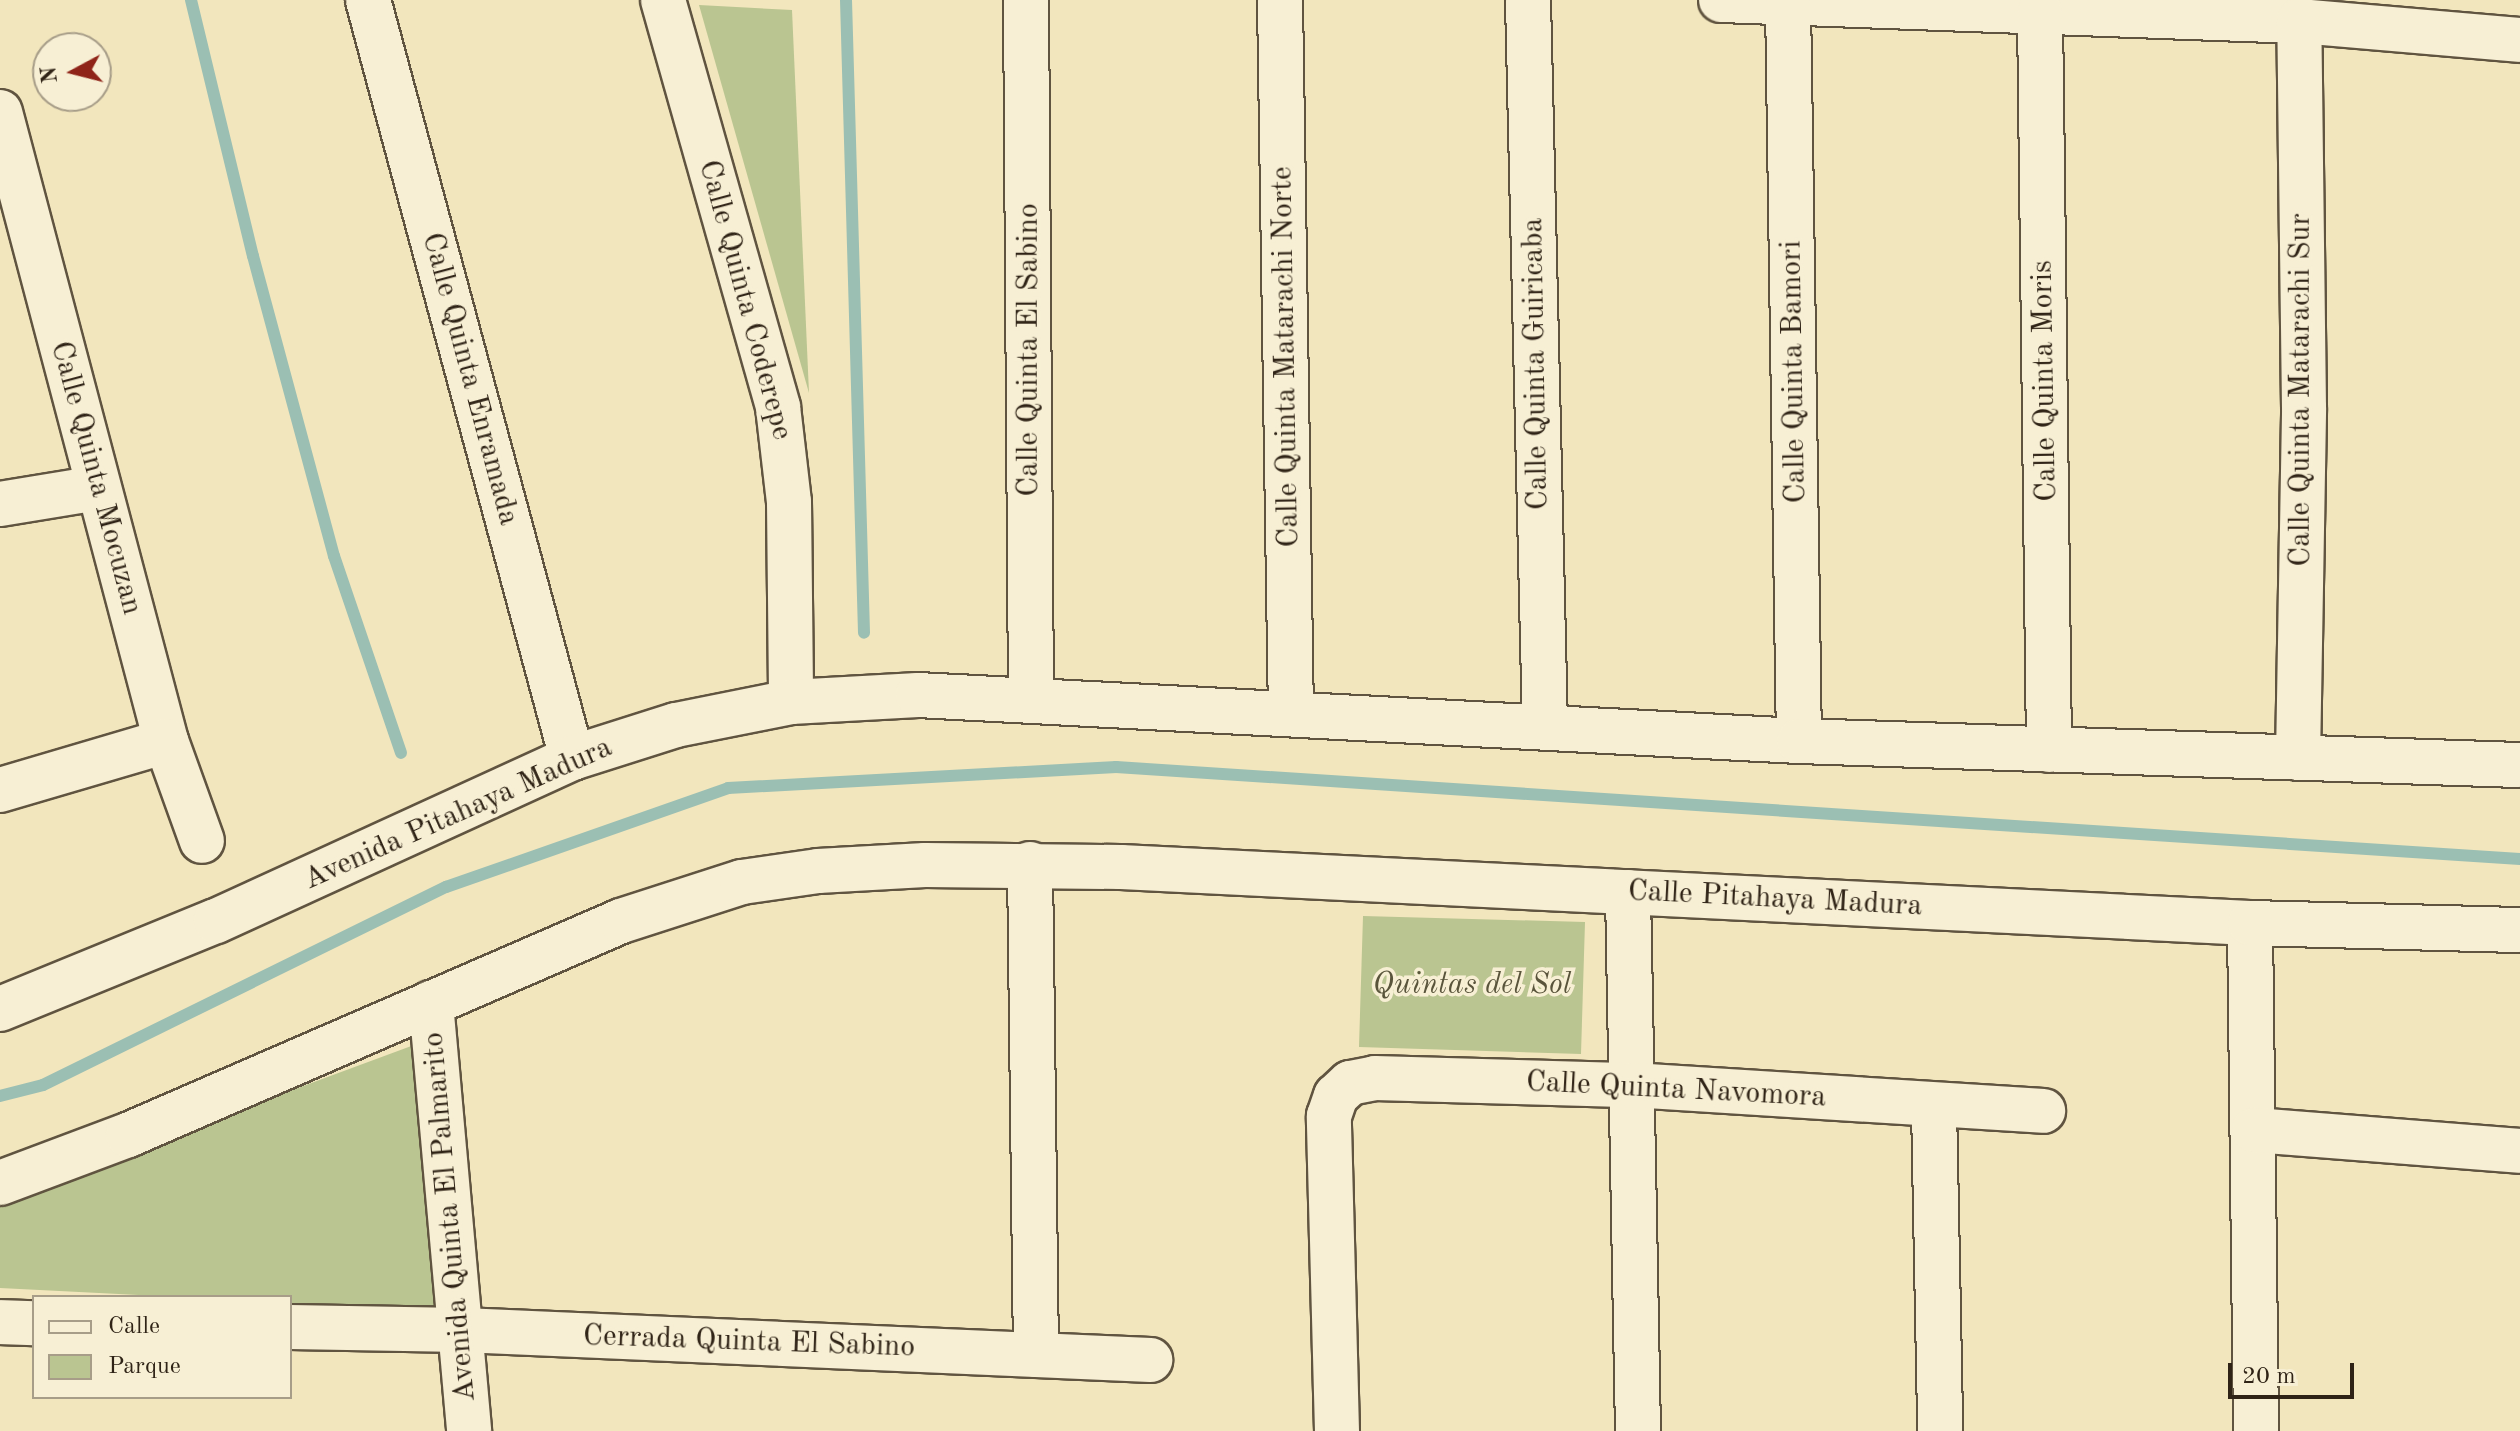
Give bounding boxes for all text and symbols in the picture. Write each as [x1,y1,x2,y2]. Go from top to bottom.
north arrow [32,32,112,112]
text: N [38,65,62,84]
street label: Calle Quinta Coderepe [690,156,800,444]
street label: Calle Quinta Matarachi Norte [1265,166,1307,548]
street label: Calle Quinta El Sabino [1011,203,1047,497]
street label: Calle Quinta Matarachi Sur [2283,213,2319,567]
street label: Calle Quinta Guiricaba [1515,217,1557,511]
street label: Calle Quinta Enramada [414,229,526,529]
street label: Calle Quinta Bamori [1774,240,1814,504]
street label: Calle Quinta Moris [2025,260,2065,502]
street label: Calle Quinta Mocuzan [42,337,150,619]
street label: Avenida Pitahaya Madura [298,730,618,898]
street label: Calle Pitahaya Madura [1627,873,1923,925]
park label: Quintas del Sol [1373,967,1571,1003]
street label: Avenida Quinta El Palmarito [416,1031,484,1403]
street label: Calle Quinta Navomora [1525,1064,1827,1116]
legend [32,1295,292,1399]
text: Calle [108,1315,160,1339]
street label: Cerrada Quinta El Sabino [582,1318,916,1366]
scale bar [2232,1347,2358,1397]
text: Parque [108,1355,181,1379]
text: 20 m [2242,1365,2296,1389]

